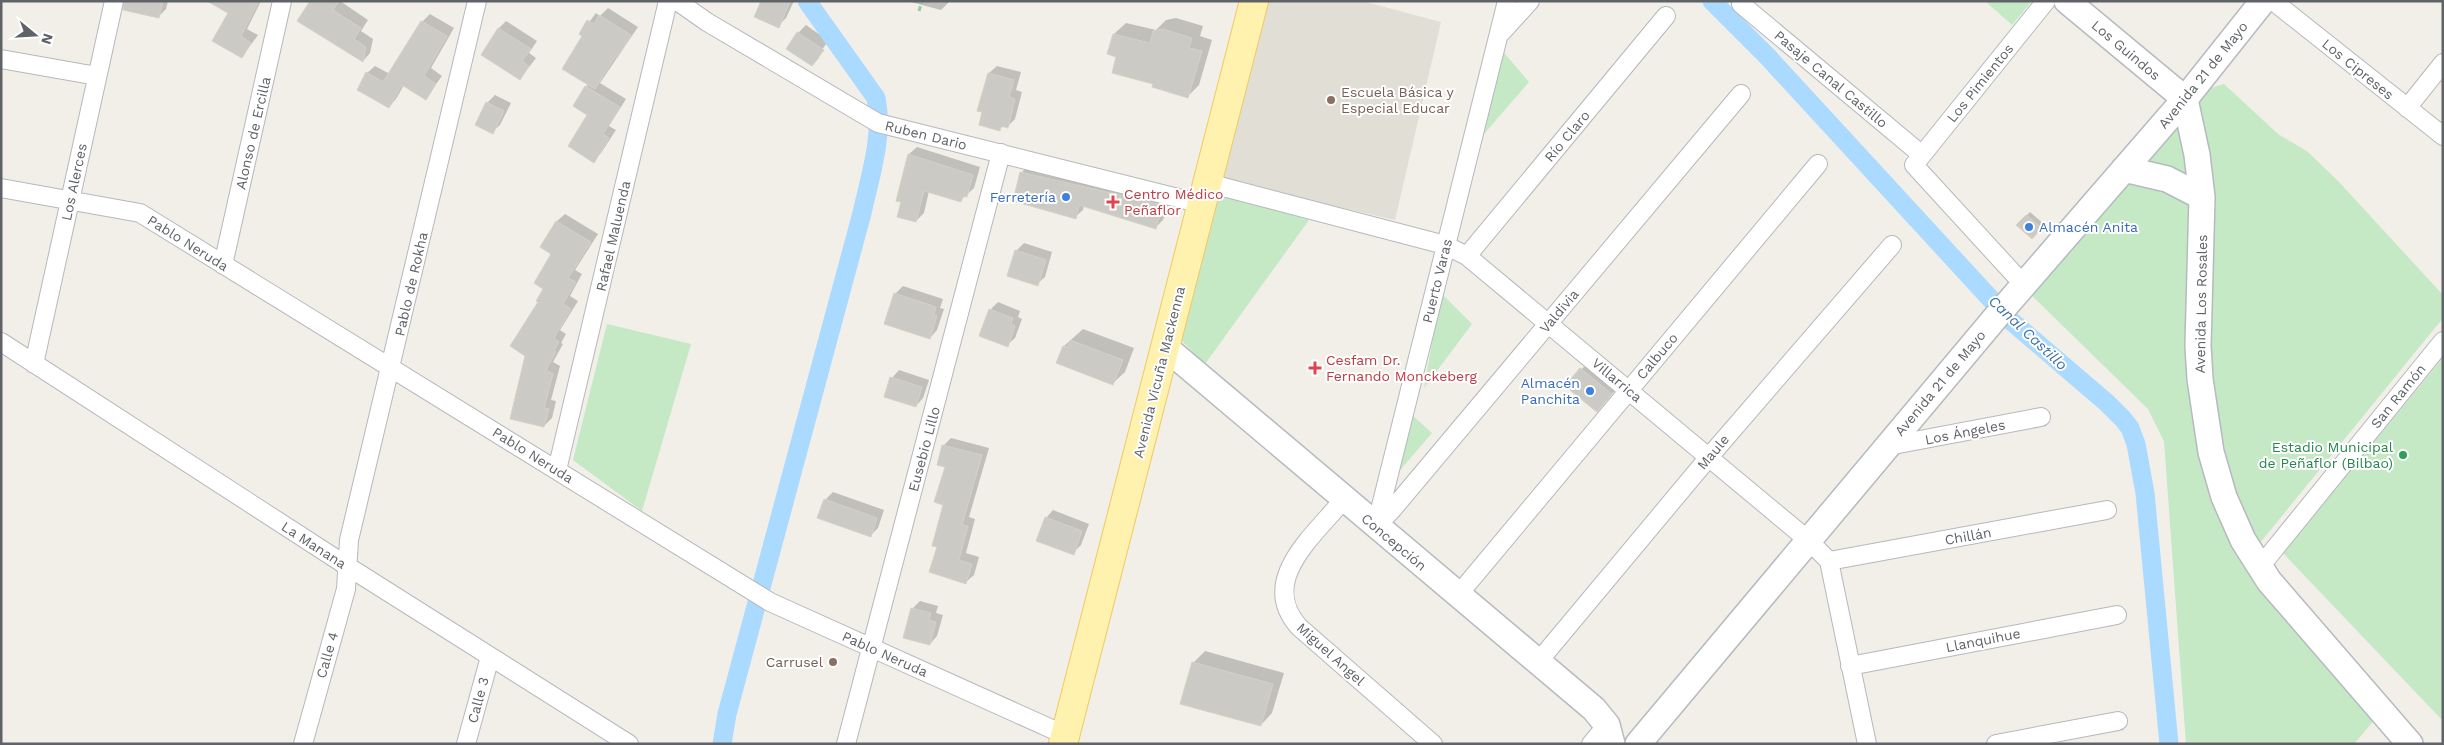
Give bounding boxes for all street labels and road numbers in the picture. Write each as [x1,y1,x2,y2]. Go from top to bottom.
street label: Los Guindos [2089,17,2163,83]
street label: Avenida 21 de Mayo [2155,18,2251,132]
street label: Pasaje Canal Castillo [1771,27,1891,131]
street label: Los Cipreses [2319,35,2397,103]
street label: Los Pimientos [1943,41,2017,125]
street label: Alonso de Ercilla [232,75,274,191]
street label: Río Claro [1541,107,1593,165]
street label: Ruben Dario [883,117,969,153]
street label: Los Alerces [58,142,90,222]
street label: Rafael Maluenda [592,179,634,293]
street label: Pablo Neruda [145,212,231,274]
street label: Pablo de Rokha [391,230,431,338]
street label: Avenida Los Rosales [2192,234,2210,374]
street label: Puerto Varas [1419,237,1455,325]
street label: Avenida Vicuña Mackenna [1130,285,1188,459]
street label: Valdivia [1536,286,1582,336]
street label: Avenida 21 de Mayo [1891,327,1989,439]
street label: Calbuco [1633,330,1681,382]
street label: Villarrica [1589,355,1645,406]
street label: San Ramón [2367,361,2429,431]
street label: Eusebio Lillo [905,405,943,493]
street label: Los Ángeles [1924,416,2006,448]
street label: Pablo Neruda [490,424,576,486]
street label: Maule [1694,431,1732,473]
street label: Concepción [1358,510,1430,574]
street label: La Manana [279,518,349,572]
street label: Chillán [1943,524,1993,548]
street label: Miguel Angel [1294,619,1369,689]
street label: Llanquihue [1944,625,2022,655]
street label: Pablo Neruda [840,628,930,680]
street label: Calle 4 [313,630,341,680]
street label: Calle 3 [464,675,492,725]

